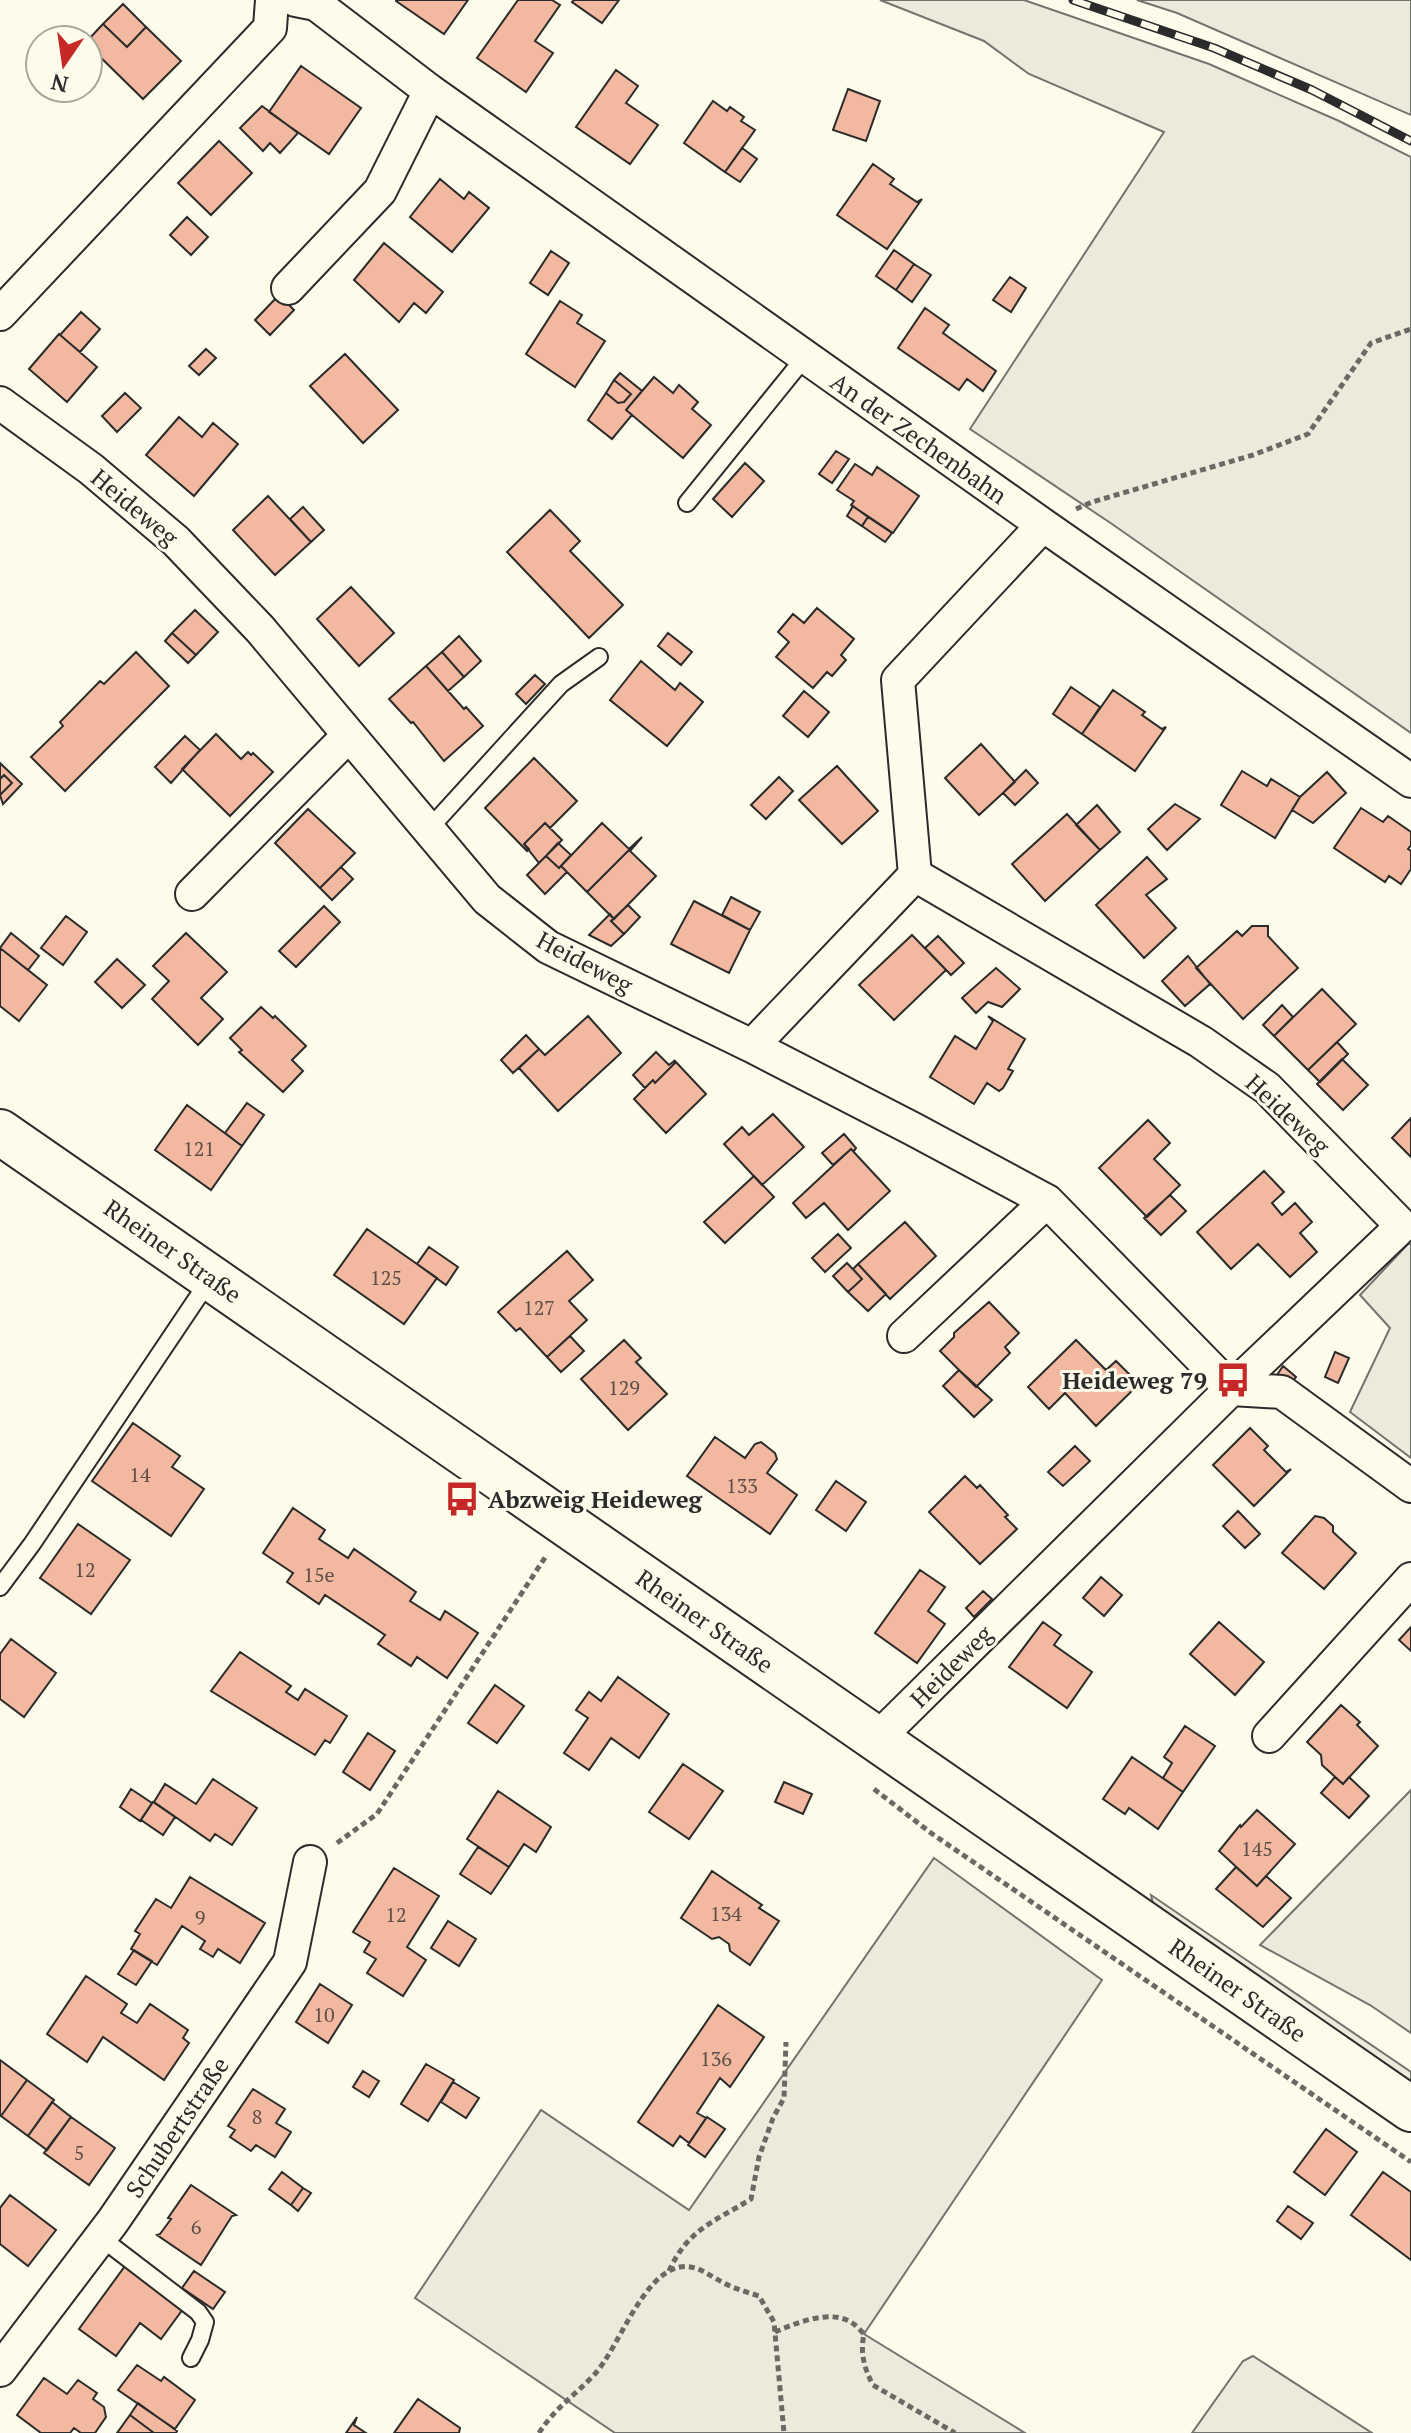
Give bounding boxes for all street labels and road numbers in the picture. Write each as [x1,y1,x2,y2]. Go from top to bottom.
street label: An der Zechenbahn [825,365,1013,511]
street label: Heideweg [85,461,185,553]
street label: Heideweg [532,923,639,1001]
street label: Heideweg [1239,1067,1337,1161]
street label: Rheiner Straße [98,1192,248,1310]
street label: Rheiner Straße [630,1562,780,1680]
street label: Heideweg [903,1618,999,1714]
street label: Rheiner Straße [1163,1931,1313,2049]
street label: Schubertstraße [118,2050,236,2204]

